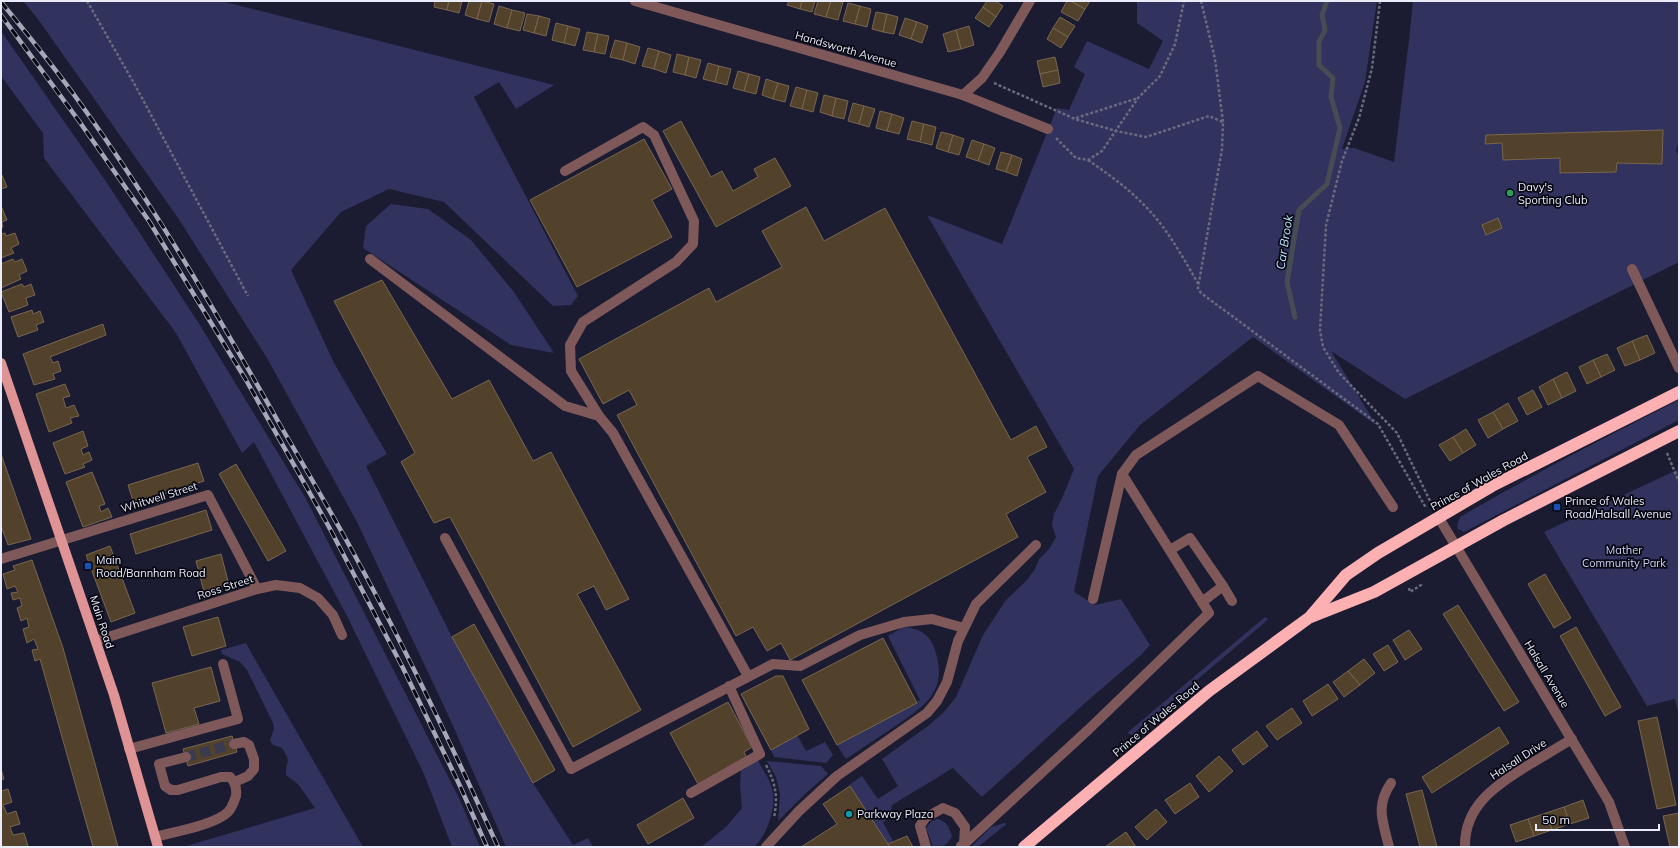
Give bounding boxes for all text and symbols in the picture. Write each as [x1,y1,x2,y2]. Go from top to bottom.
street label: Handsworth Avenue [794,28,898,70]
place label: Davy's Sporting Club [1518,180,1588,207]
marker: Davy's Sporting Club [1505,188,1515,198]
water label: Car Brook [1272,213,1296,270]
street label: Prince of Wales Road [1428,448,1530,514]
street label: Whitwell Street [119,479,199,515]
place label: Prince of Wales Road/Halsall Avenue [1565,494,1671,521]
marker: Prince of Wales Road/Halsall Avenue [1552,502,1562,512]
park label: Mather Community Park [1582,543,1666,570]
place label: Main Road/Bannham Road [96,553,206,580]
marker: Main Road/Bannham Road [83,561,93,571]
street label: Ross Street [195,571,255,603]
street label: Main Road [87,594,117,650]
street label: Halsall Avenue [1521,638,1573,710]
street label: Prince of Wales Road [1110,679,1202,759]
street label: Halsall Drive [1487,736,1549,782]
scale bar [1536,806,1659,832]
place label: Parkway Plaza [857,807,933,821]
marker: Parkway Plaza [844,809,854,819]
text: 50 m [1542,812,1570,827]

